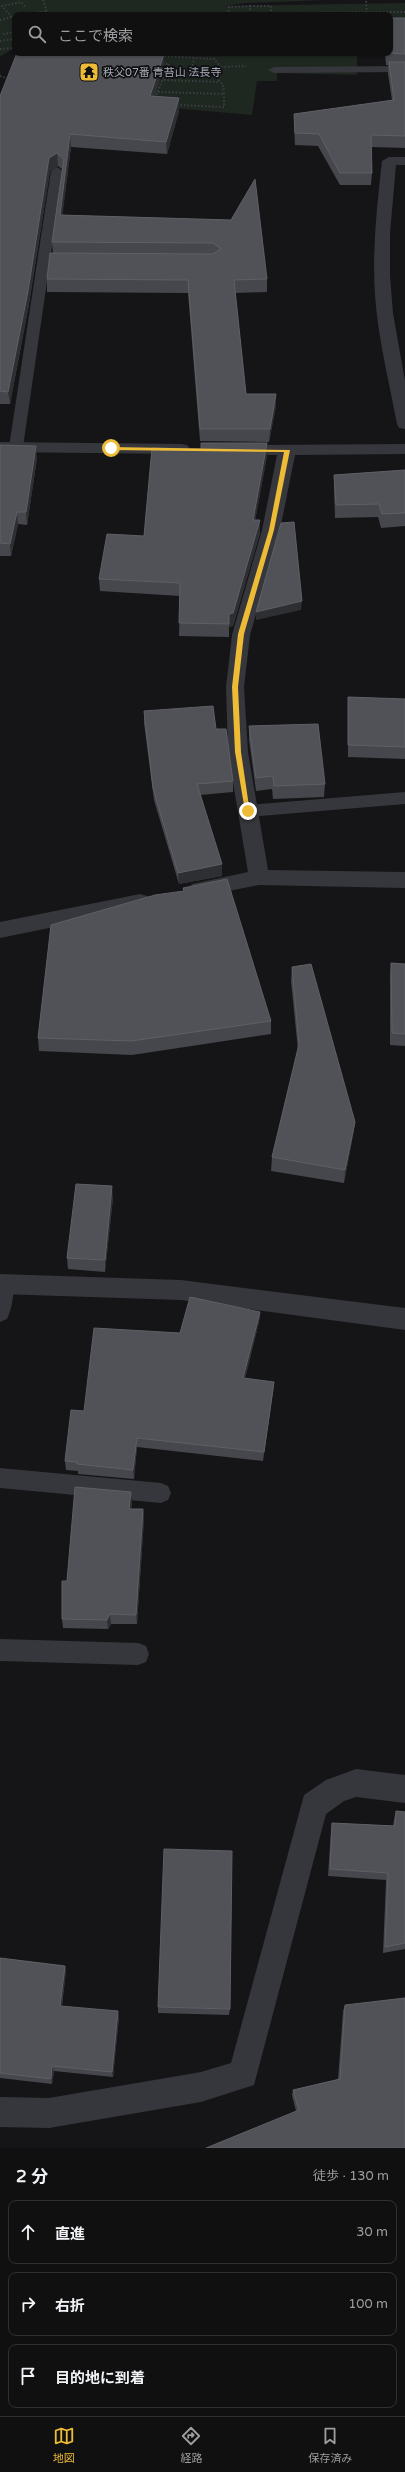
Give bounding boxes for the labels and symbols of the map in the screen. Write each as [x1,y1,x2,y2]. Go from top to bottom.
temple icon: 秩父07番 青苔山 法長寺 [78,61,100,83]
place label: 秩父07番 青苔山 法長寺 [103,66,222,79]
route start [102,439,120,457]
route end [239,802,257,820]

